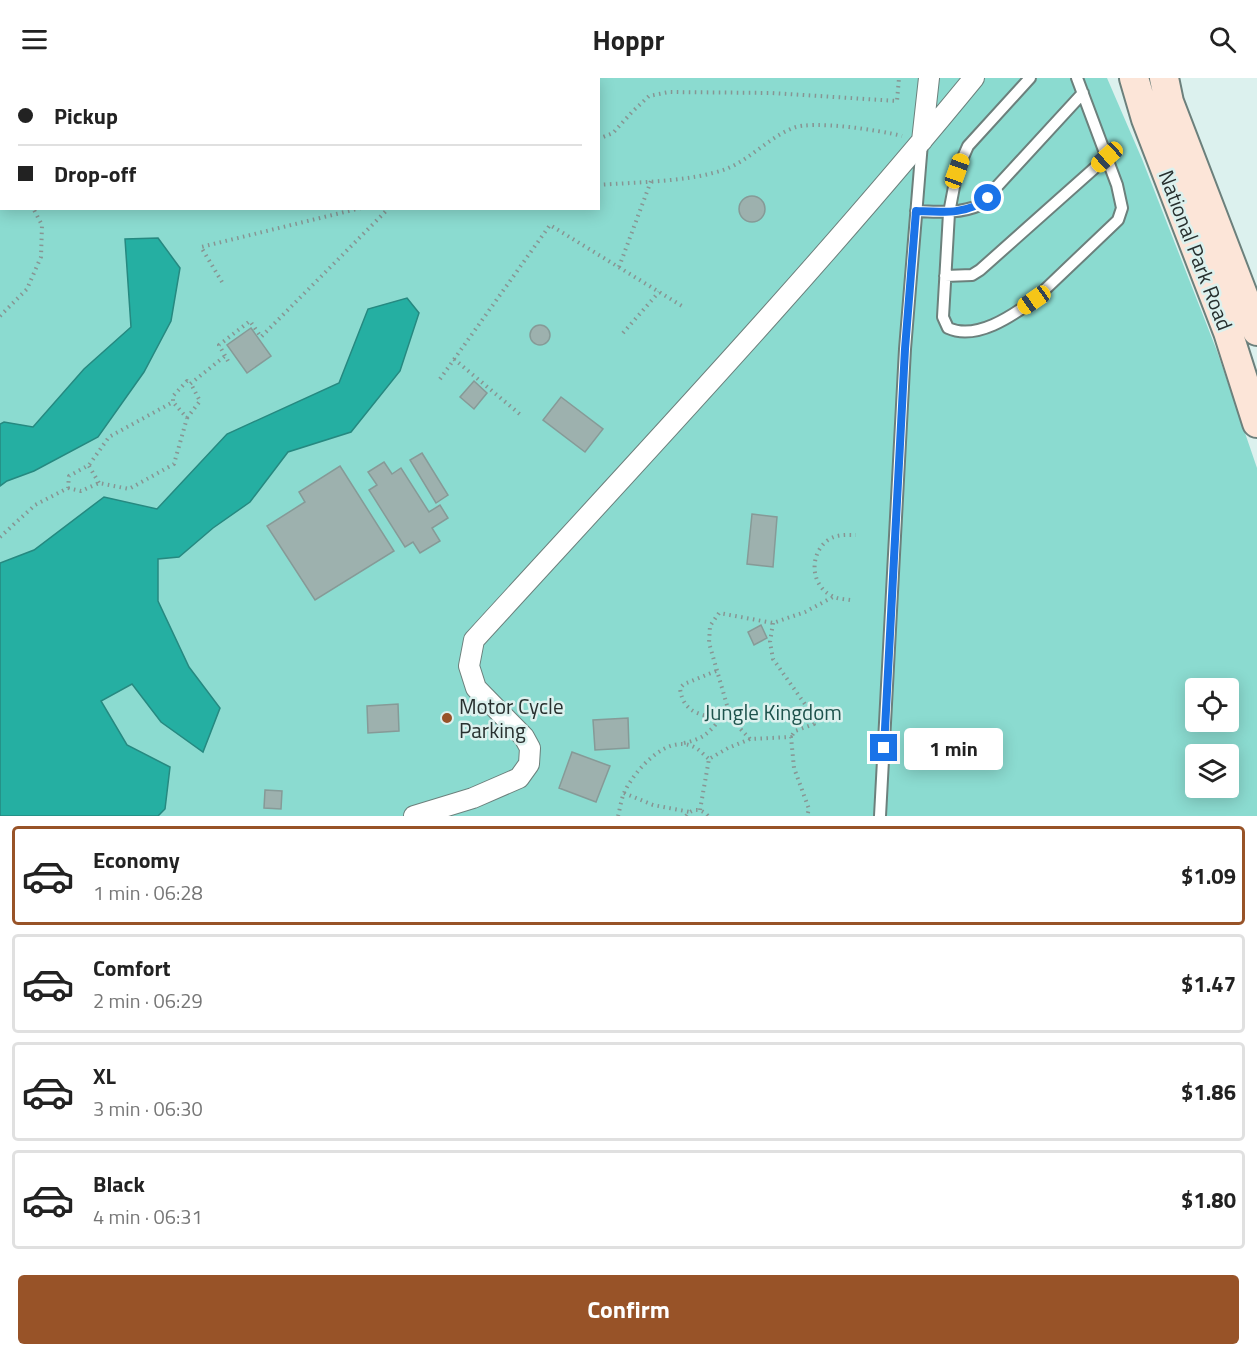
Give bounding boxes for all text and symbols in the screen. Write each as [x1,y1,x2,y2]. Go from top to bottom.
text: Hoppr [593,19,664,60]
icon: menu [18,23,51,56]
icon: search [1206,23,1239,56]
text: Pickup [54,99,118,133]
car [1088,138,1126,176]
car [942,151,972,191]
text: Drop-off [54,157,136,191]
street label: National Park Road [1151,165,1241,335]
route start [974,184,1001,211]
car [1014,282,1054,318]
map controls [1185,678,1239,798]
button: locate [1185,678,1239,732]
place label: Motor Cycle Parking [459,690,564,746]
park label: Jungle Kingdom [704,696,842,728]
marker: Motor Cycle Parking [440,711,454,725]
callout: 1 min [905,727,1004,769]
text: 1 min [929,733,978,764]
route end [870,734,897,761]
button: layers [1185,744,1239,798]
text: Economy [93,843,180,877]
icon: car [21,849,75,903]
text: $1.09 [1181,859,1236,893]
text: 1 min · 06:28 [93,877,203,908]
text: Comfort [93,951,171,985]
icon: car [21,957,75,1011]
text: $1.47 [1181,967,1236,1001]
text: 2 min · 06:29 [93,985,203,1016]
text: XL [93,1059,116,1093]
icon: car [21,1065,75,1119]
text: $1.86 [1181,1075,1236,1109]
text: 3 min · 06:30 [93,1093,203,1124]
text: Black [93,1167,145,1201]
icon: car [21,1173,75,1227]
text: $1.80 [1181,1183,1236,1217]
text: 4 min · 06:31 [93,1201,203,1232]
button: Confirm [18,1275,1239,1344]

